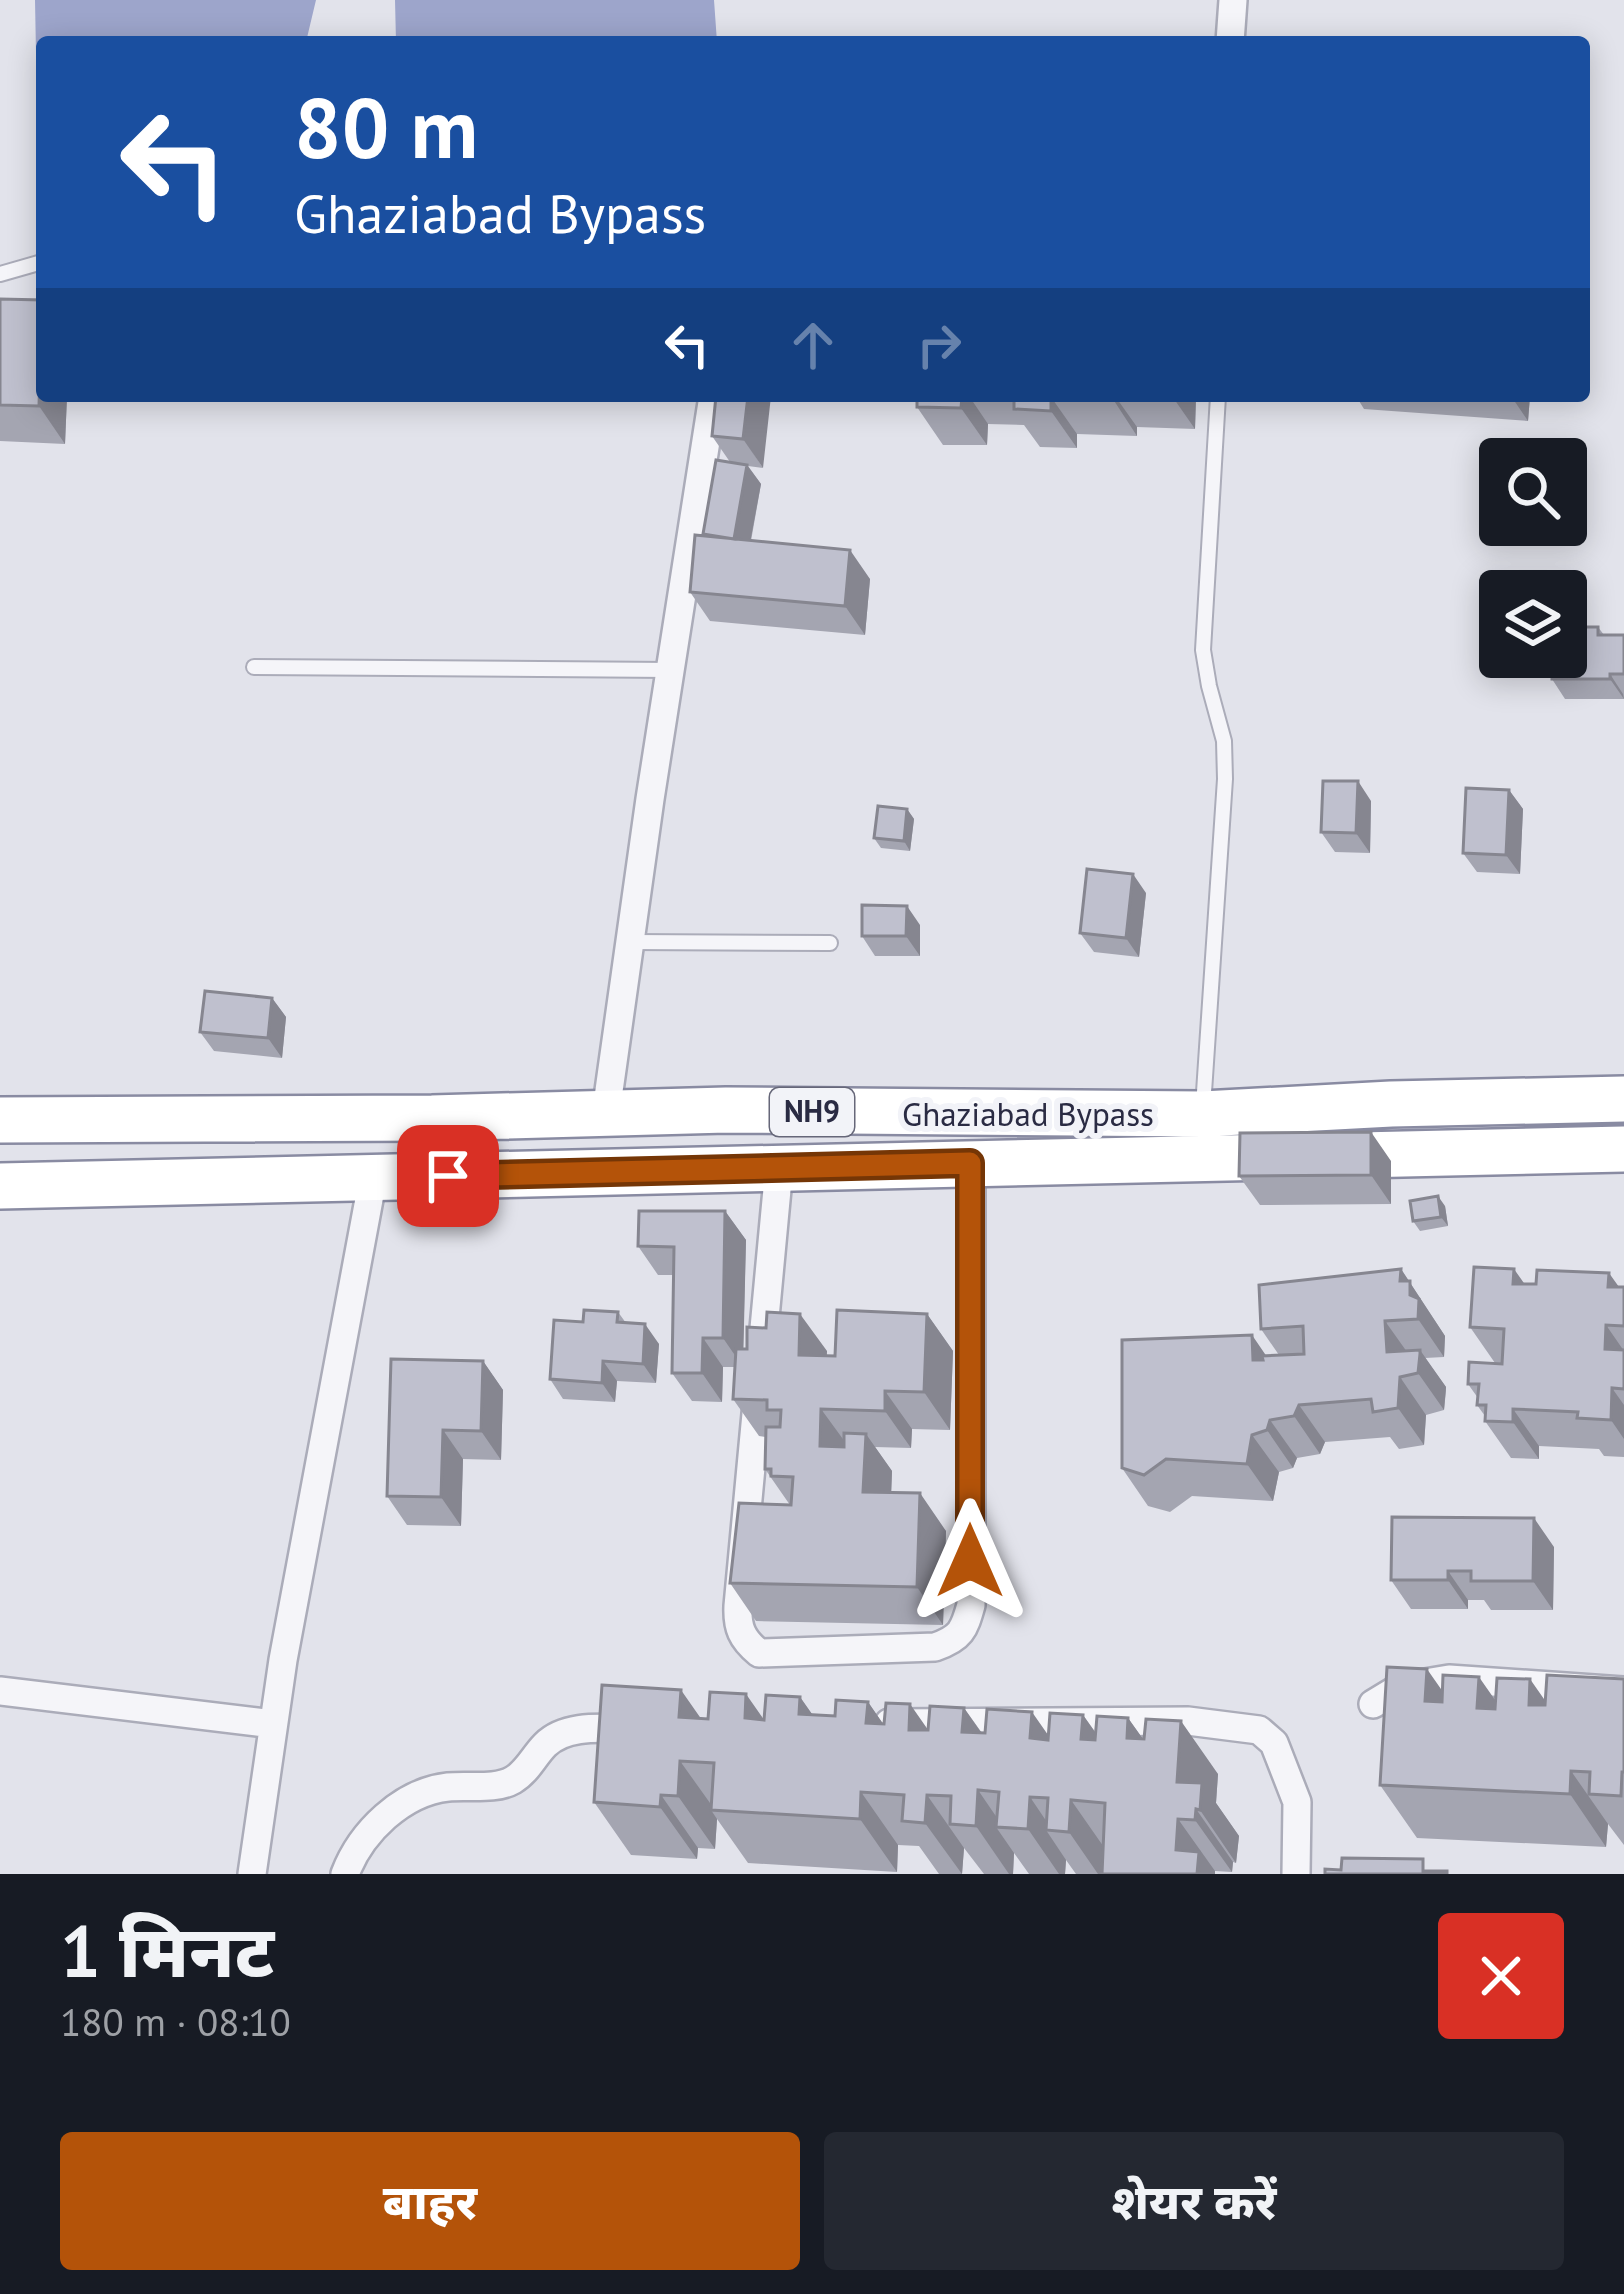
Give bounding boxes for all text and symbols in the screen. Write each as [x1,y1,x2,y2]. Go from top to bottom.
text: 80 m [294,72,478,181]
icon: left [96,84,252,240]
text: Ghaziabad Bypass [294,178,706,248]
icon: left [654,312,720,378]
icon: ahead [780,312,846,378]
icon: right [906,312,972,378]
map controls [1479,438,1587,678]
button: search [1479,438,1587,546]
button: layers [1479,570,1587,678]
road number: NH9 [770,1088,854,1136]
street label: Ghaziabad Bypass [902,1092,1154,1135]
pin [397,1125,499,1227]
icon: arrive [415,1143,481,1209]
position arrow [907,1498,1033,1624]
text: 1 मिनट [60,1904,274,1997]
button: close [1438,1913,1564,2039]
text: 180 m · 08:10 [60,1996,291,2047]
button: बाहर [60,2132,800,2270]
button: शेयर करें [824,2132,1564,2270]

